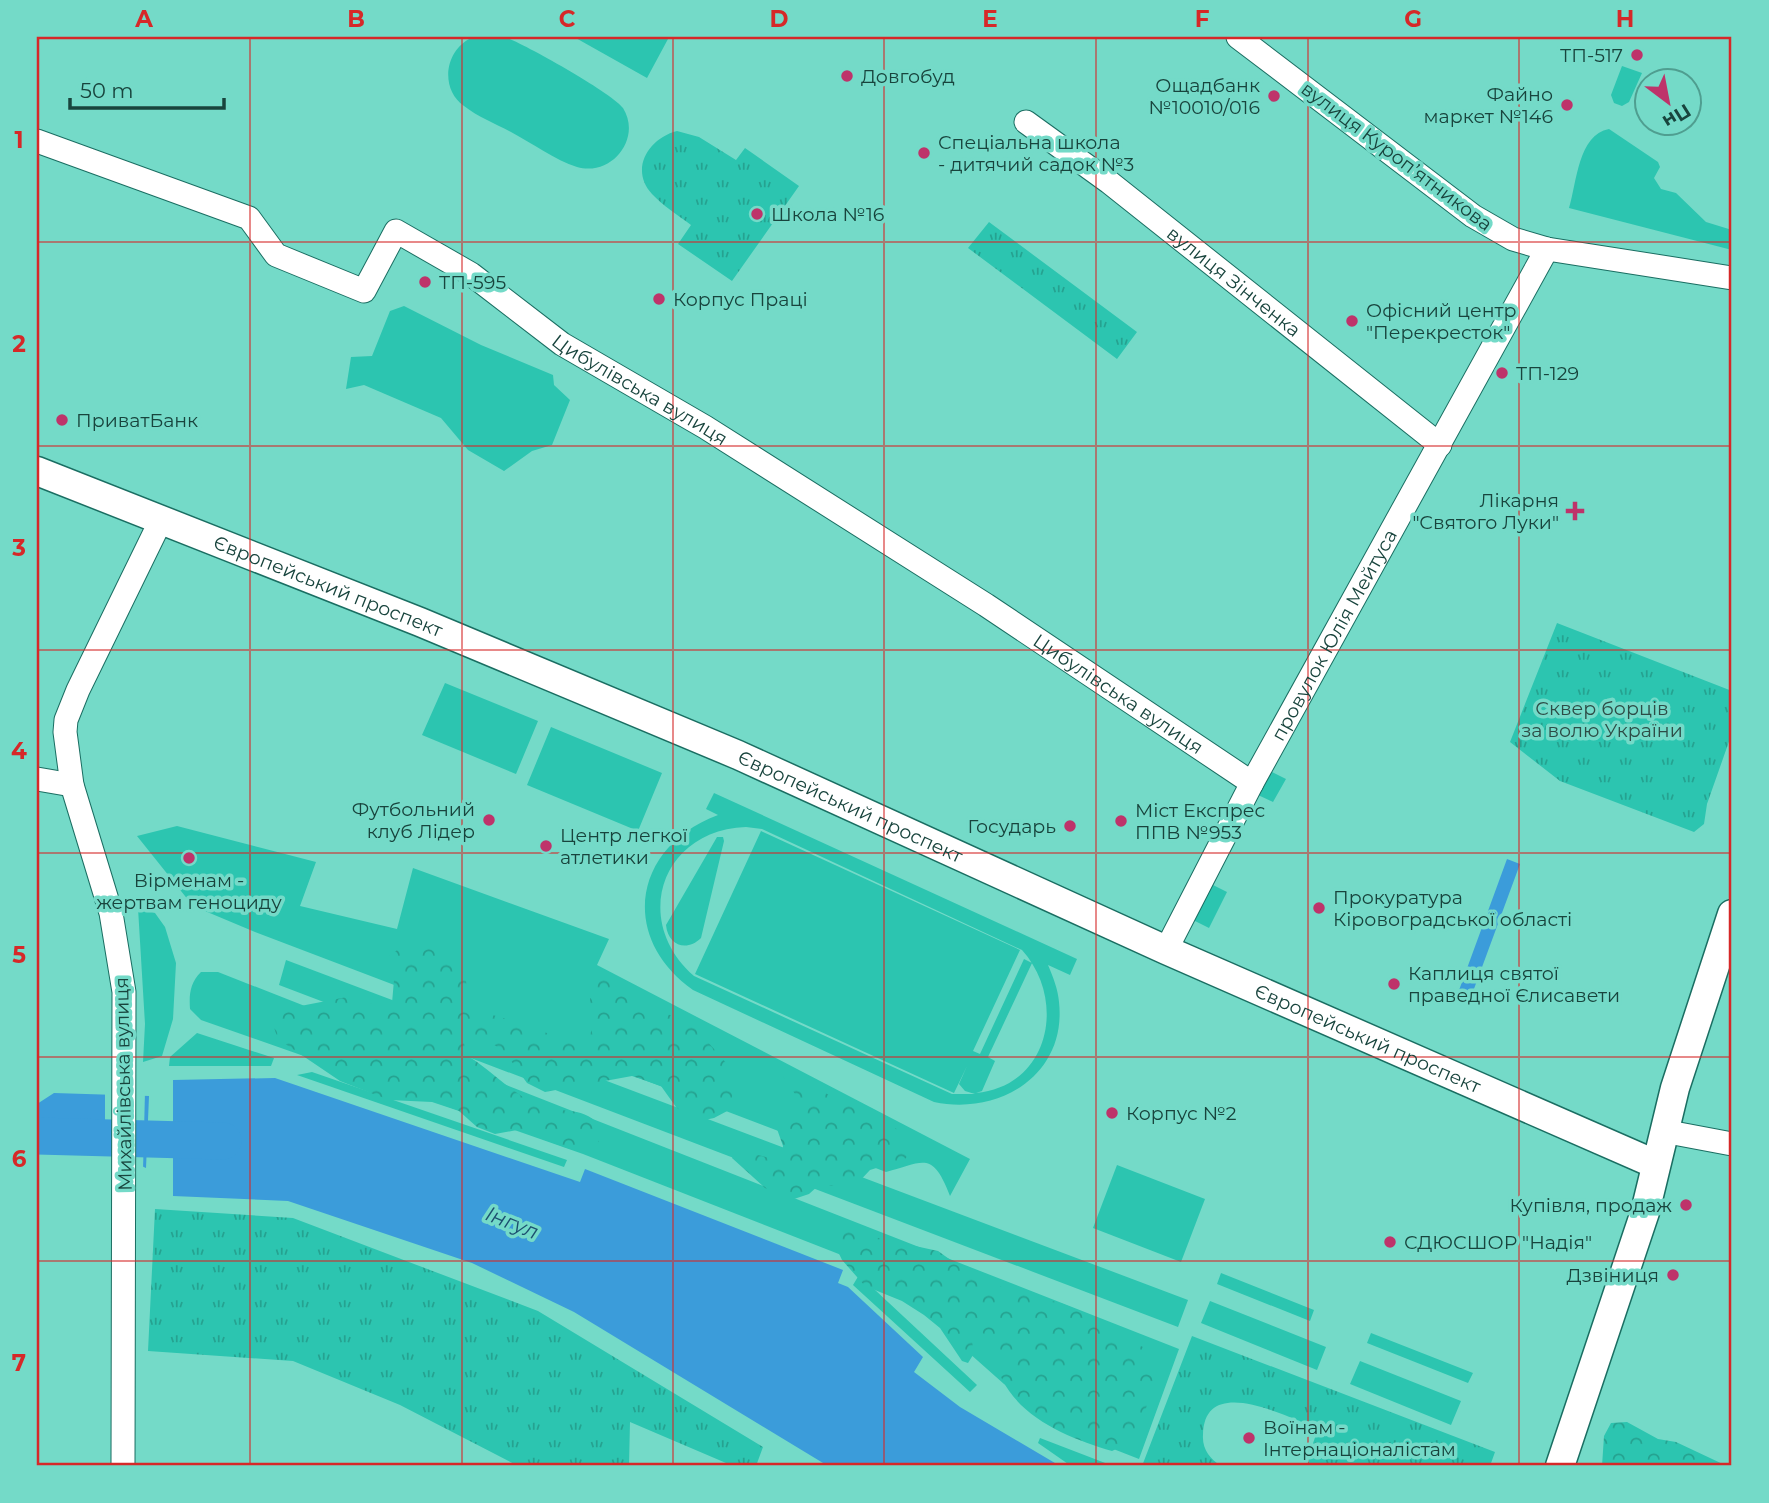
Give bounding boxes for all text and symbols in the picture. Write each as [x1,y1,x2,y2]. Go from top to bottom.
text: A [134,5,153,33]
text: B [347,5,365,33]
text: C [559,5,576,33]
text: D [770,5,789,33]
text: E [982,5,998,33]
text: F [1195,5,1210,33]
text: G [1404,5,1422,33]
text: H [1616,5,1634,33]
place label: ТП-517 [1560,44,1623,67]
marker: ТП-517 [1629,47,1645,63]
place label: Довгобуд [861,65,955,88]
scale bar [70,66,224,110]
north arrow [1632,66,1702,136]
marker: Довгобуд [839,68,855,84]
place label: Ощадбанк №10010/016 [1149,74,1260,119]
street label: вулиця Куропʼятникова [1297,77,1497,236]
text: 50 m [80,78,134,103]
place label: Файно маркет №146 [1424,83,1553,128]
marker: Ощадбанк №10010/016 [1266,88,1282,104]
marker: Файно маркет №146 [1559,97,1575,113]
text: Пн [1659,99,1695,133]
text: 1 [14,126,24,154]
place label: Спеціальна школа - дитячий садок №3 [938,131,1134,176]
marker: Спеціальна школа - дитячий садок №3 [916,145,932,161]
place label: Школа №16 [771,203,884,226]
marker: Школа №16 [749,206,765,222]
street label: вулиця Зінченка [1162,222,1305,342]
place label: ТП-595 [439,271,506,294]
marker: ТП-595 [417,274,433,290]
place label: Корпус Праці [673,288,808,311]
marker: Корпус Праці [651,291,667,307]
place label: Офісний центр "Перекресток" [1366,299,1517,344]
marker: Офісний центр "Перекресток" [1344,313,1360,329]
street label: Цибулівська вулиця [547,329,732,450]
text: 2 [12,330,26,358]
place label: ТП-129 [1516,362,1579,385]
marker: ТП-129 [1494,365,1510,381]
place label: ПриватБанк [76,409,198,432]
marker: ПриватБанк [54,412,70,428]
place label: Лікарня "Святого Луки" [1413,489,1559,534]
marker: Лікарня "Святого Луки" [1565,501,1585,521]
street label: провулок Юлія Мейтуса [1267,525,1402,745]
street label: Європейський проспект [210,531,446,642]
text: 3 [11,534,26,562]
street label: Цибулівська вулиця [1029,629,1208,759]
park label: Сквер борців за волю України [1521,697,1683,742]
text: 4 [11,737,27,765]
street label: Європейський проспект [734,746,966,868]
place label: Футбольний клуб Лідер [352,798,475,843]
place label: Міст Експрес ППВ №953 [1135,799,1265,844]
marker: Футбольний клуб Лідер [481,812,497,828]
marker: Міст Експрес ППВ №953 [1113,813,1129,829]
place label: Государь [967,815,1056,838]
marker: Государь [1062,818,1078,834]
place label: Центр легкої атлетики [560,824,688,869]
marker: Центр легкої атлетики [538,838,554,854]
marker: Вірменам - жертвам геноциду [181,850,197,866]
place label: Вірменам - жертвам геноциду [96,869,282,914]
place label: Прокуратура Кіровоградської області [1333,886,1572,931]
marker: Прокуратура Кіровоградської області [1311,900,1327,916]
text: 5 [12,941,26,969]
place label: Каплиця святої праведної Єлисавети [1408,962,1620,1007]
marker: Каплиця святої праведної Єлисавети [1386,976,1402,992]
street label: Михайлівська вулиця [110,977,137,1191]
street label: Європейський проспект [1251,979,1484,1098]
place label: Корпус №2 [1126,1102,1237,1125]
marker: Корпус №2 [1104,1105,1120,1121]
text: 6 [12,1145,27,1173]
place label: Купівля, продаж [1509,1194,1672,1217]
marker: Купівля, продаж [1678,1197,1694,1213]
water label: Інгул [482,1201,542,1244]
place label: СДЮСШОР "Надія" [1404,1231,1592,1254]
marker: СДЮСШОР "Надія" [1382,1234,1398,1250]
place label: Дзвіниця [1567,1264,1659,1287]
marker: Дзвіниця [1665,1267,1681,1283]
text: 7 [12,1349,26,1377]
place label: Воїнам - Інтернаціоналістам [1263,1416,1456,1461]
marker: Воїнам - Інтернаціоналістам [1241,1430,1257,1446]

